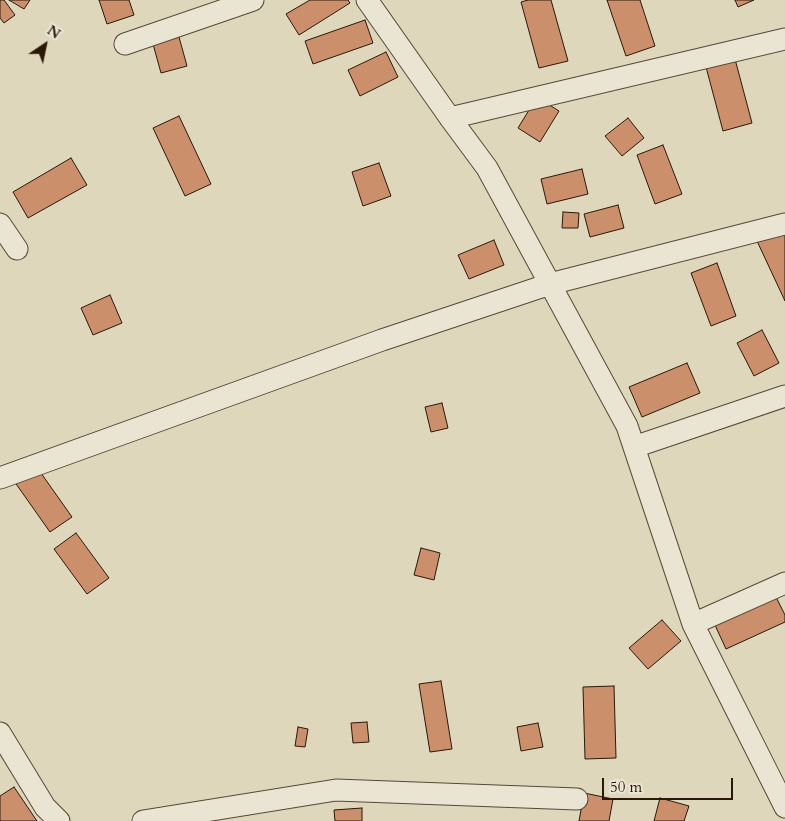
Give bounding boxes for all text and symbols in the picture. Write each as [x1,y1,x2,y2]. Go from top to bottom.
north arrow [20,20,70,70]
text: N [43,21,64,43]
scale bar [605,768,736,800]
text: 50 m [610,777,642,797]

